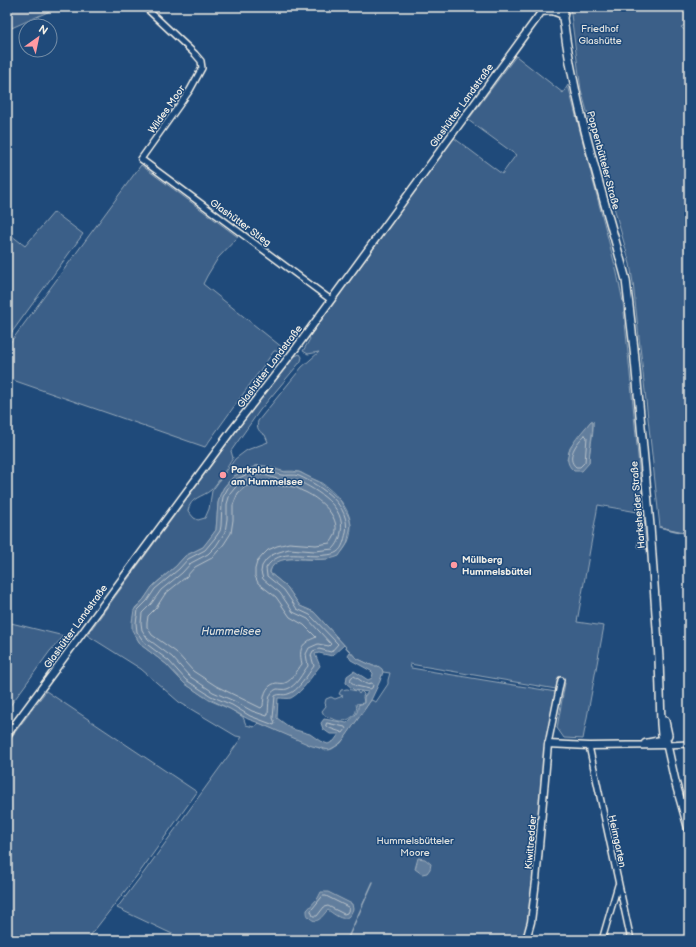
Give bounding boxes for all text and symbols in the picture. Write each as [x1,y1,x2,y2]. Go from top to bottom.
north arrow [18,18,58,58]
text: N [36,22,50,38]
park label: Friedhof Glashütte [578,23,622,47]
street label: Glashütter Landstraße [427,61,496,150]
street label: Wildes Moor [146,83,188,136]
street label: Poppenbütteler Straße [584,110,622,211]
street label: Glashütter Stieg [208,197,273,249]
street label: Glashütter Landstraße [235,323,305,410]
street label: Harksheider Straße [628,461,648,549]
place label: Parkplatz am Hummelsee [231,464,303,488]
marker: Parkplatz am Hummelsee [218,470,228,480]
place label: Müllberg Hummelsbüttel [462,554,532,578]
marker: Müllberg Hummelsbüttel [449,560,459,570]
street label: Glashütter Landstraße [41,582,110,671]
water label: Hummelsee [201,625,261,638]
street label: Kiwittredder [523,814,539,870]
street label: Heimgarten [606,814,629,869]
park label: Hummelsbütteler Moore [376,835,454,859]

